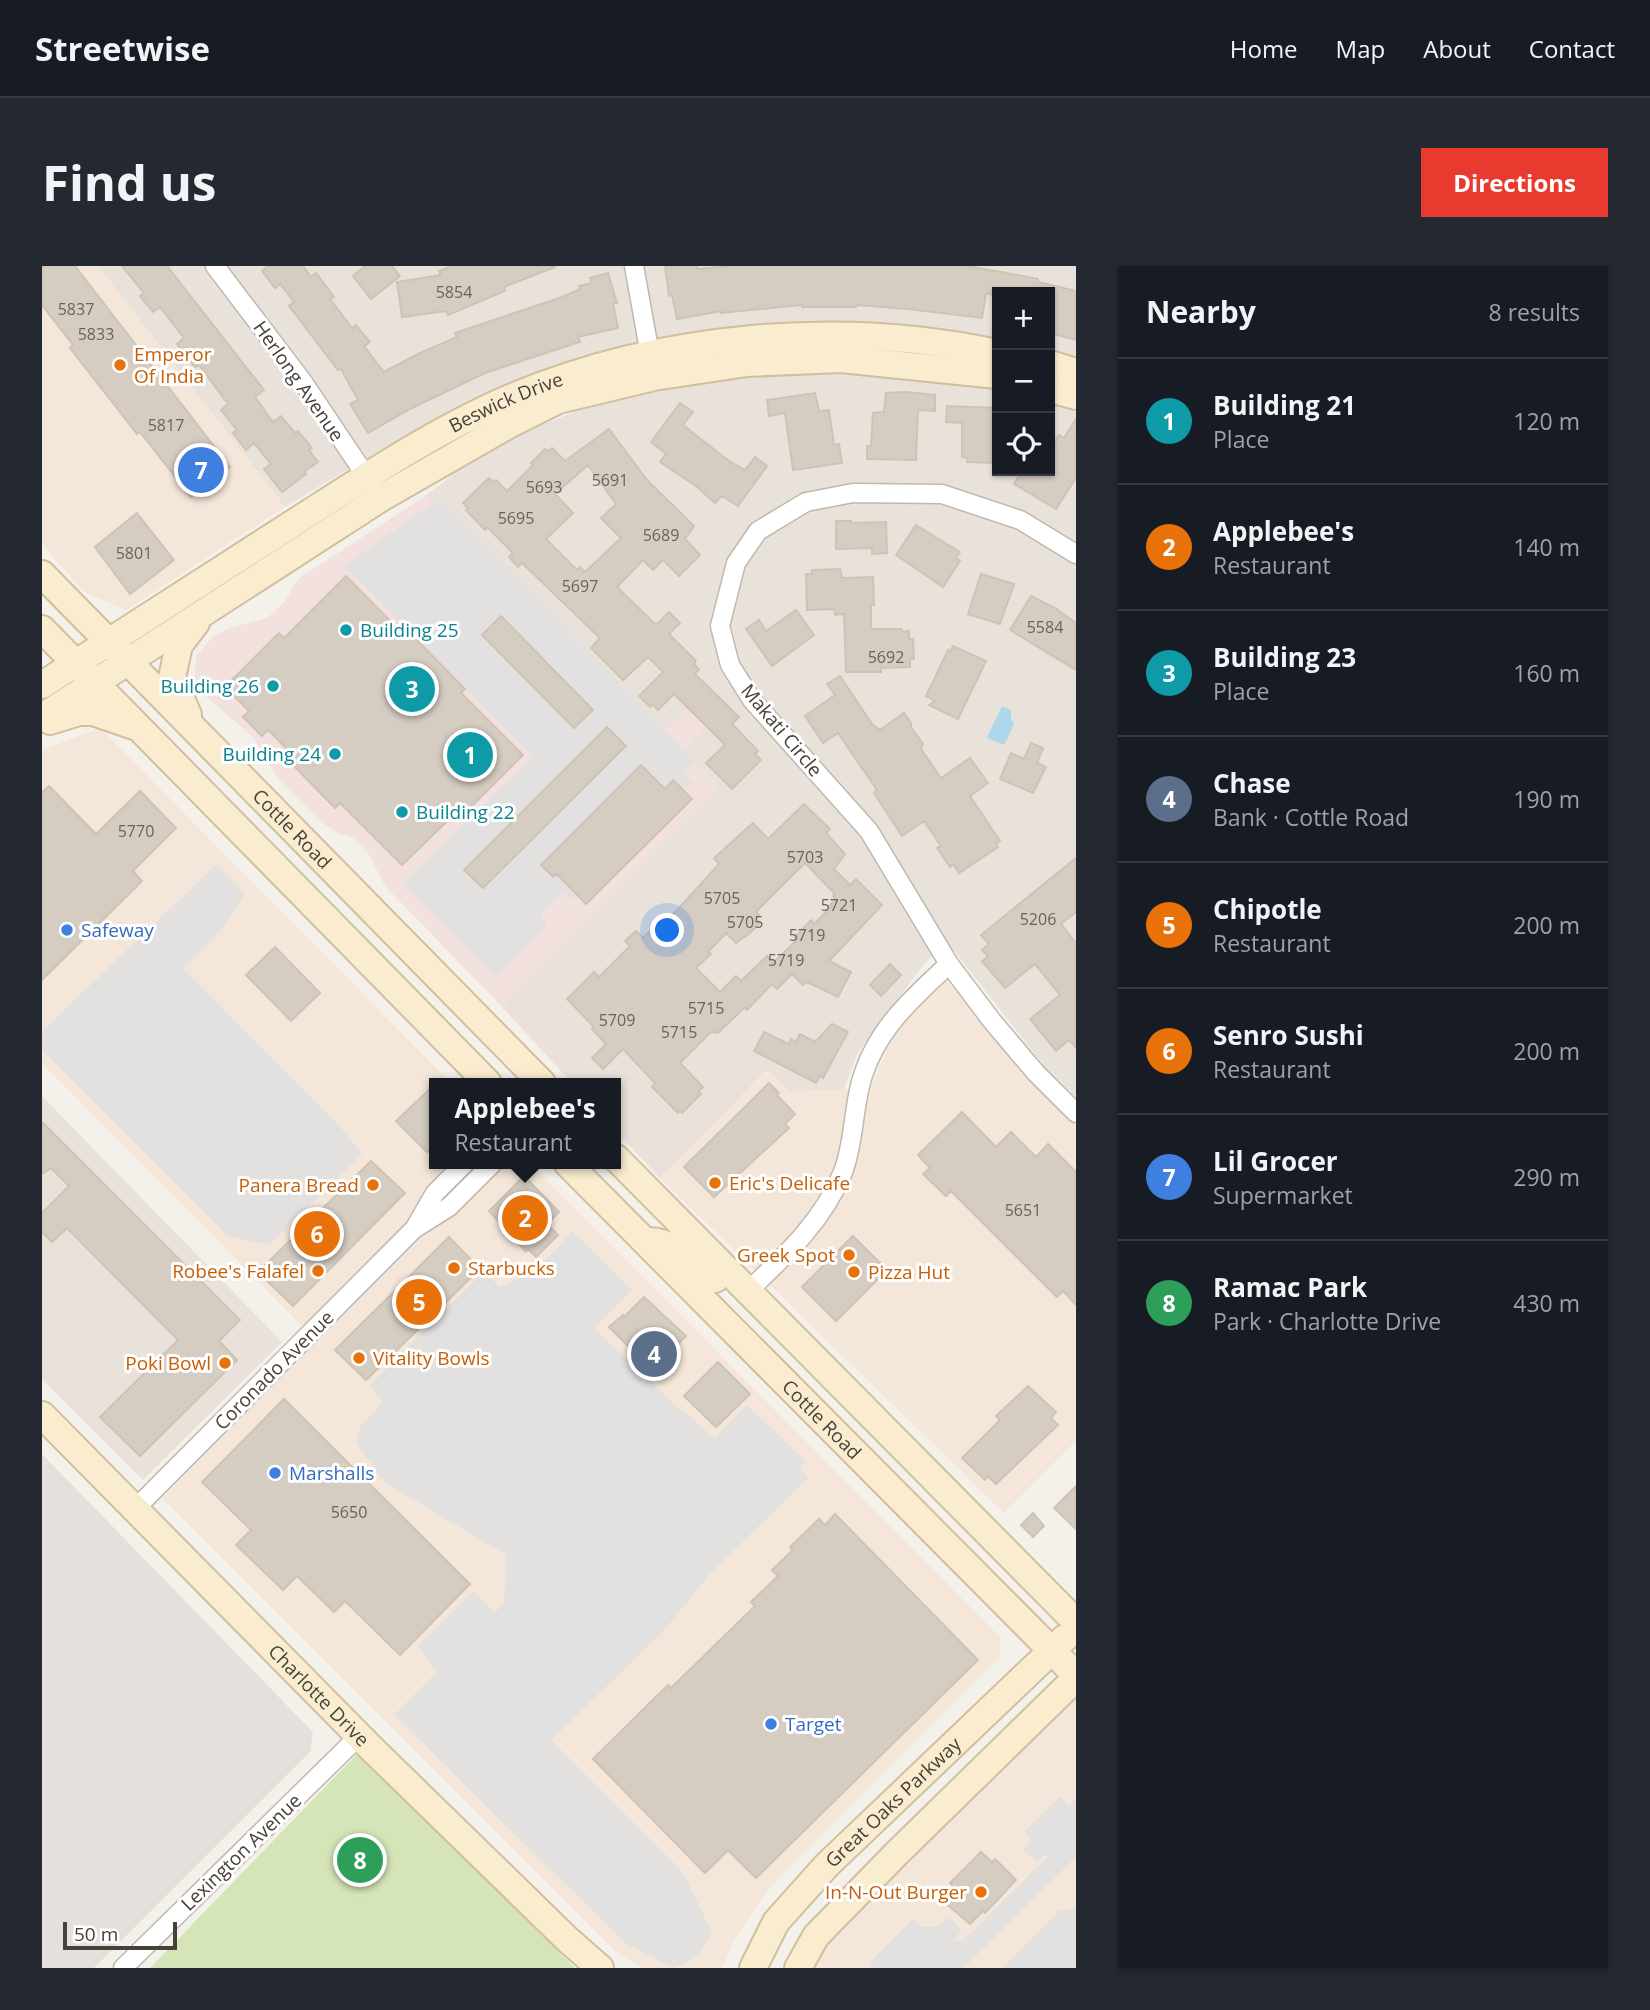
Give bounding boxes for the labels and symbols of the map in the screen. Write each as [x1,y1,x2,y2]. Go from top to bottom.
house number: 5854 [436,281,472,303]
house number: 5837 [58,298,94,320]
street label: Herlong Avenue [248,315,350,447]
house number: 5833 [78,323,114,345]
place label: Emperor Of India [134,341,212,389]
marker: Emperor Of India [112,357,128,373]
street label: Beswick Drive [444,366,566,439]
house number: 5817 [148,414,184,436]
pin: 7 [178,444,224,496]
house number: 5691 [592,469,628,491]
house number: 5693 [526,476,562,498]
house number: 5695 [498,507,534,529]
house number: 5689 [643,524,679,546]
house number: 5801 [116,542,152,564]
house number: 5697 [562,575,598,597]
house number: 5584 [1027,616,1063,638]
place label: Building 25 [360,617,459,643]
marker: Building 25 [338,622,354,638]
house number: 5692 [868,646,904,668]
pin: 3 [389,663,435,715]
place label: Building 26 [160,673,259,699]
marker: Building 26 [265,678,281,694]
street label: Makati Circle [735,678,829,782]
pin: 1 [447,729,493,781]
place label: Building 24 [222,741,321,767]
marker: Building 24 [327,746,343,762]
street label: Cottle Road [247,783,337,874]
place label: Building 22 [416,799,515,825]
marker: Building 22 [394,804,410,820]
house number: 5770 [118,820,154,842]
house number: 5703 [787,846,823,868]
house number: 5705 [704,887,740,909]
house number: 5721 [821,894,857,916]
house number: 5206 [1020,908,1056,930]
house number: 5705 [727,911,763,933]
your location [650,913,684,947]
place label: Safeway [81,917,154,943]
marker: Safeway [59,922,75,938]
house number: 5719 [789,924,825,946]
house number: 5719 [768,949,804,971]
house number: 5715 [688,997,724,1019]
house number: 5709 [599,1009,635,1031]
house number: 5715 [661,1021,697,1043]
place label: Eric's Delicafe [729,1170,850,1196]
place label: Panera Bread [239,1172,359,1198]
marker: Eric's Delicafe [707,1175,723,1191]
marker: Panera Bread [365,1177,381,1193]
pin: 2 [502,1192,548,1244]
house number: 5651 [1005,1199,1041,1221]
pin: 6 [294,1208,340,1260]
place label: Greek Spot [737,1242,835,1268]
marker: Greek Spot [841,1247,857,1263]
place label: Starbucks [468,1255,555,1281]
place label: Robee's Falafel [172,1258,304,1284]
place label: Pizza Hut [868,1259,950,1285]
marker: Starbucks [446,1260,462,1276]
marker: Robee's Falafel [310,1263,326,1279]
marker: Pizza Hut [846,1264,862,1280]
pin: 5 [396,1276,442,1328]
street label: Coronado Avenue [209,1305,339,1435]
pin: 4 [631,1328,677,1380]
place label: Vitality Bowls [373,1345,490,1371]
place label: Poki Bowl [125,1350,211,1376]
marker: Vitality Bowls [351,1350,367,1366]
marker: Poki Bowl [217,1355,233,1371]
street label: Cottle Road [776,1374,867,1465]
place label: Marshalls [289,1460,374,1486]
marker: Marshalls [267,1465,283,1481]
house number: 5650 [331,1501,367,1523]
street label: Charlotte Drive [263,1639,375,1752]
place label: Target [785,1711,842,1737]
marker: Target [763,1716,779,1732]
street label: Great Oaks Parkway [819,1731,967,1873]
street label: Lexington Avenue [175,1788,307,1916]
pin: 8 [337,1834,383,1886]
place label: In-N-Out Burger [825,1879,967,1905]
marker: In-N-Out Burger [973,1884,989,1900]
scale bar [63,1919,177,1951]

